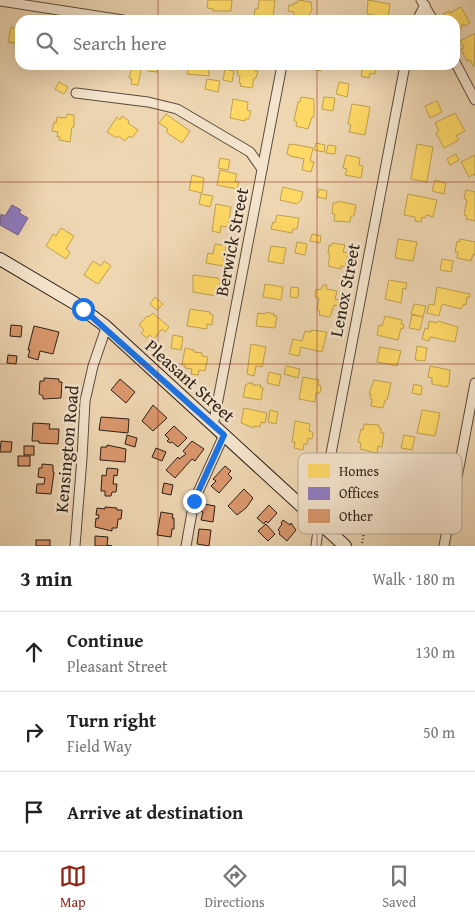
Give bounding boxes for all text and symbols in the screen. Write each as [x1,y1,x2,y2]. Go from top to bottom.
search box [15,15,460,70]
icon: search [33,29,61,57]
text: Search here [73,29,167,57]
street label: Berwick Street [208,185,255,299]
street label: Lenox Street [322,240,367,339]
route start [72,298,95,321]
street label: Pleasant Street [139,333,242,429]
street label: Kensington Road [47,384,86,514]
legend [298,453,462,534]
text: Homes [339,461,379,481]
text: Offices [339,483,379,503]
route end [183,490,206,513]
text: Other [339,506,373,526]
text: 3 min [20,563,72,594]
text: Walk · 180 m [372,567,455,591]
text: Continue [67,626,144,654]
icon: ahead [20,638,48,666]
text: 130 m [415,640,455,664]
text: Pleasant Street [67,654,168,678]
text: Turn right [67,706,156,734]
icon: right [20,718,48,746]
text: 50 m [423,720,455,744]
text: Field Way [67,734,132,758]
icon: arrive [20,798,48,826]
text: Arrive at destination [67,798,243,826]
tab: Map [59,862,87,912]
tab: Directions [204,862,265,912]
tab: Saved [382,862,416,912]

